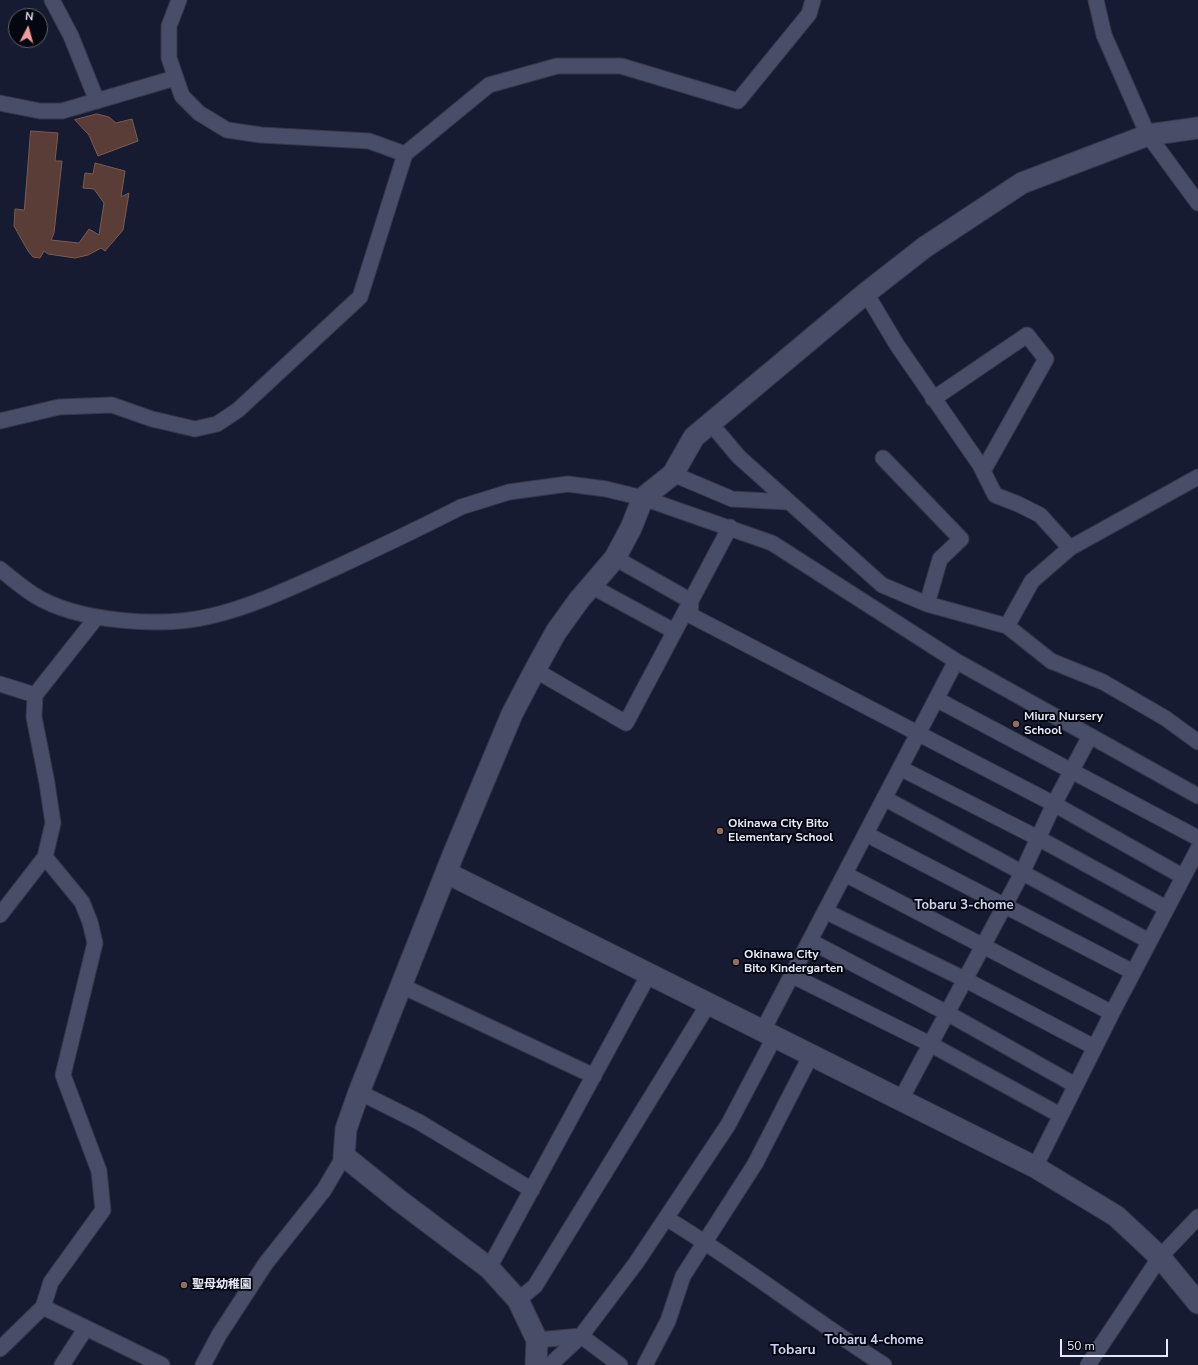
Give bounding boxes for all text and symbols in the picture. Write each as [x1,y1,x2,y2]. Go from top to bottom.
north arrow [8,8,48,48]
text: N [24,9,34,24]
place label: Miura Nursery School [1024,710,1103,738]
marker: Miura Nursery School [1011,719,1021,729]
place label: Okinawa City Bito Elementary School [728,817,833,845]
marker: Okinawa City Bito Elementary School [715,826,725,836]
district label: Tobaru 3-chome [915,898,1013,914]
place label: Okinawa City Bito Kindergarten [744,948,843,976]
marker: Okinawa City Bito Kindergarten [731,957,741,967]
place label: 聖母幼稚園 [192,1278,252,1292]
marker: 聖母幼稚園 [179,1280,189,1290]
scale bar [1062,1331,1170,1357]
district label: Tobaru 4-chome [825,1333,923,1349]
text: 50 m [1067,1338,1095,1354]
district label: Tobaru [770,1343,816,1359]

